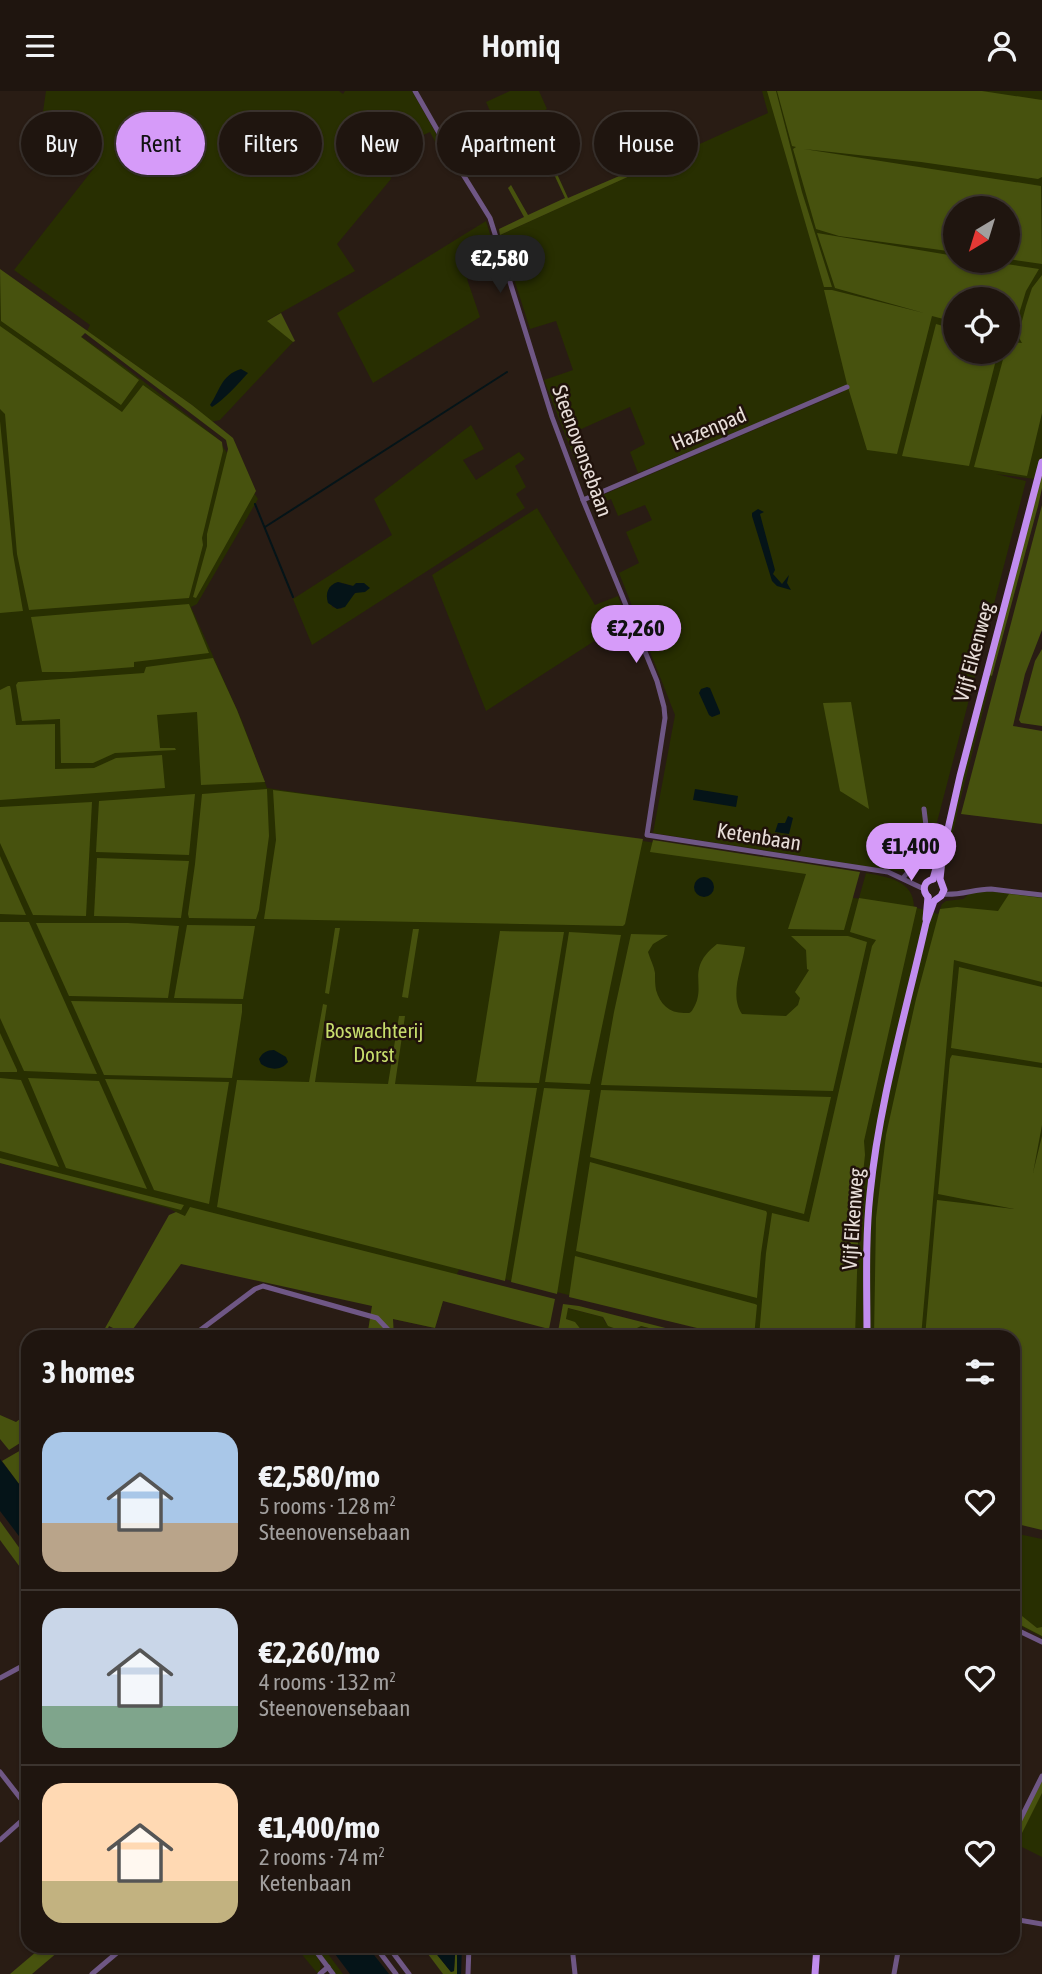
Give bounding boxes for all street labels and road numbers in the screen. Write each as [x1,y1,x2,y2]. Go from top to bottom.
street label: Steenovensebaan [548,382,618,520]
street label: Hazenpad [668,402,750,455]
street label: Vijf Eikenweg [948,599,998,704]
street label: Ketenbaan [715,818,803,854]
street label: Vijf Eikenweg [836,1167,868,1271]

